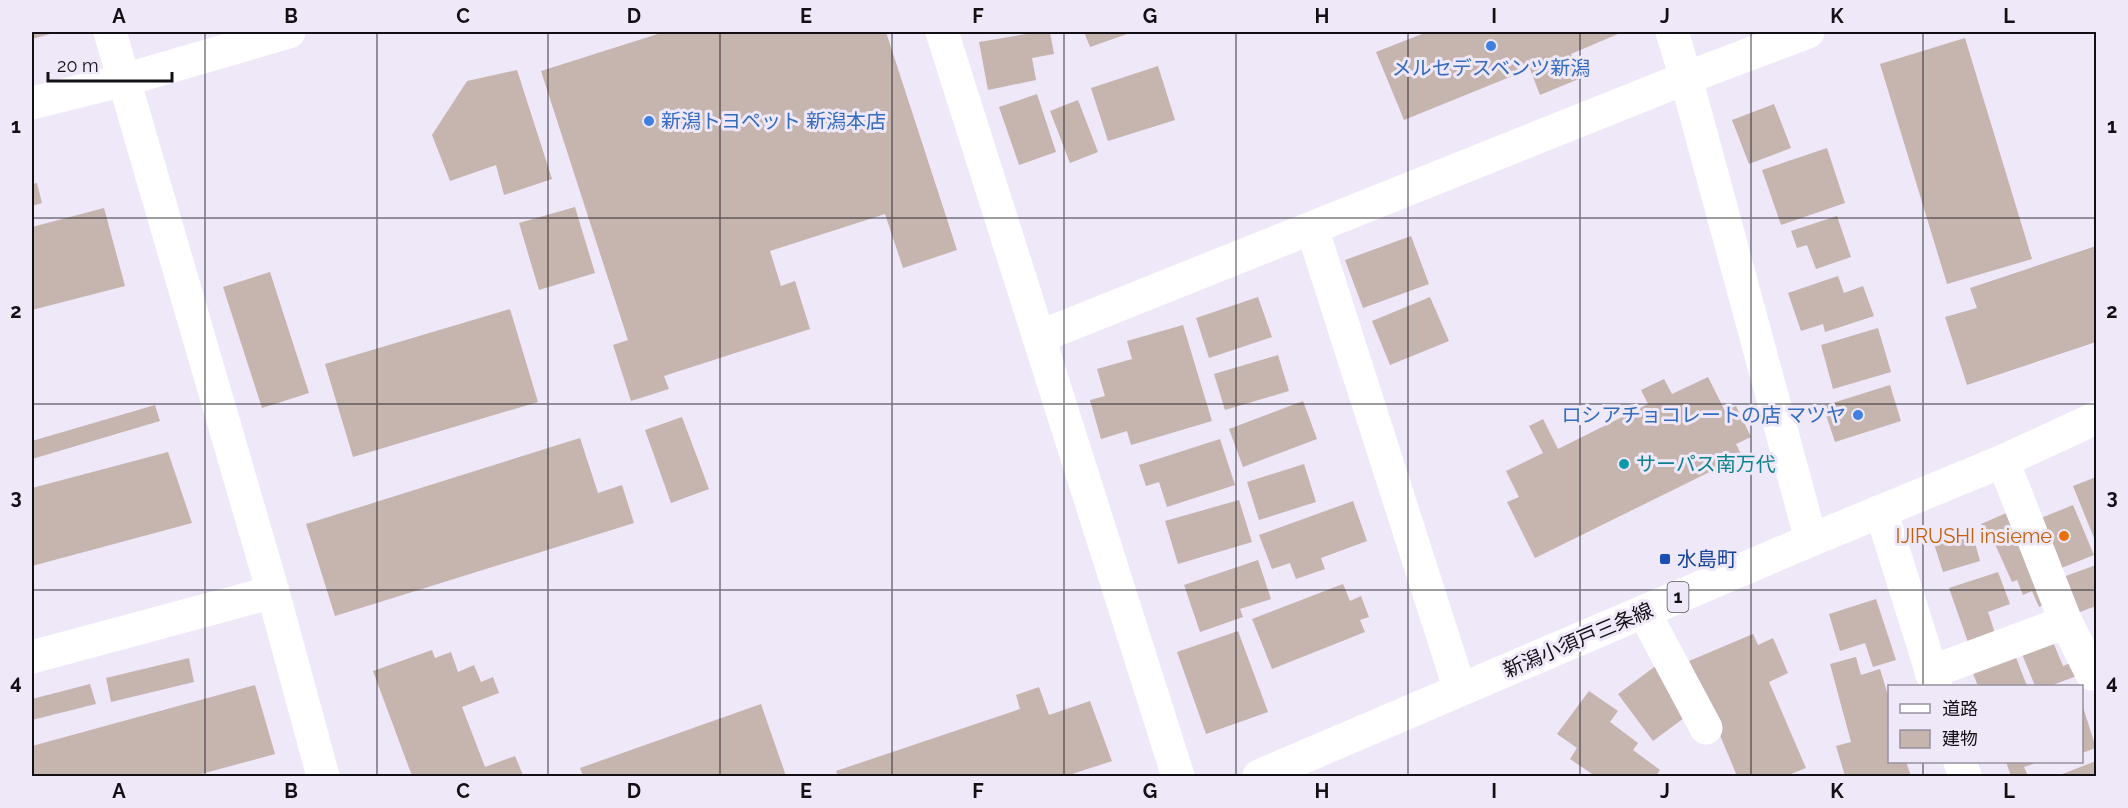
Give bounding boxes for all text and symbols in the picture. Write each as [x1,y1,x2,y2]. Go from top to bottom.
text: A [112,4,126,28]
text: B [284,4,298,28]
text: C [456,4,470,28]
text: D [627,4,641,28]
text: E [800,4,812,28]
text: F [972,4,984,28]
text: G [1143,4,1157,28]
text: H [1315,4,1329,28]
text: I [1491,4,1497,28]
text: J [1660,4,1670,28]
text: K [1830,4,1844,28]
text: L [2003,4,2015,28]
marker: メルセデスベンツ新潟 [1484,39,1498,53]
scale bar [48,45,172,83]
text: 20 m [57,55,99,76]
place label: メルセデスベンツ新潟 [1392,56,1590,80]
place label: 新潟トヨペット 新潟本店 [661,109,886,133]
text: 1 [11,114,21,138]
marker: 新潟トヨペット 新潟本店 [642,114,656,128]
text: 1 [2107,114,2117,138]
text: 2 [10,299,22,323]
text: 2 [2106,299,2118,323]
place label: ロシアチョコレートの店 マツヤ [1561,403,1846,427]
marker: ロシアチョコレートの店 マツヤ [1851,408,1865,422]
place label: サーパス南万代 [1636,452,1776,476]
marker: サーパス南万代 [1617,457,1631,471]
text: 3 [10,485,22,509]
text: 3 [2106,485,2118,509]
place label: IJIRUSHI insieme [1895,524,2052,548]
marker: IJIRUSHI insieme [2057,529,2071,543]
place label: 水島町 [1677,547,1737,571]
marker: 水島町 [1658,552,1672,566]
road number: 1 [1668,582,1688,612]
street label: 新潟小須戸三条線 [1500,598,1656,682]
text: 4 [10,670,22,694]
text: 4 [2106,670,2118,694]
legend [1888,685,2083,763]
text: 道路 [1942,698,1978,719]
text: 建物 [1942,728,1978,749]
text: A [112,779,126,803]
text: B [284,779,298,803]
text: C [456,779,470,803]
text: D [627,779,641,803]
text: E [800,779,812,803]
text: F [972,779,984,803]
text: G [1143,779,1157,803]
text: H [1315,779,1329,803]
text: I [1491,779,1497,803]
text: J [1660,779,1670,803]
text: K [1830,779,1844,803]
text: L [2003,779,2015,803]

